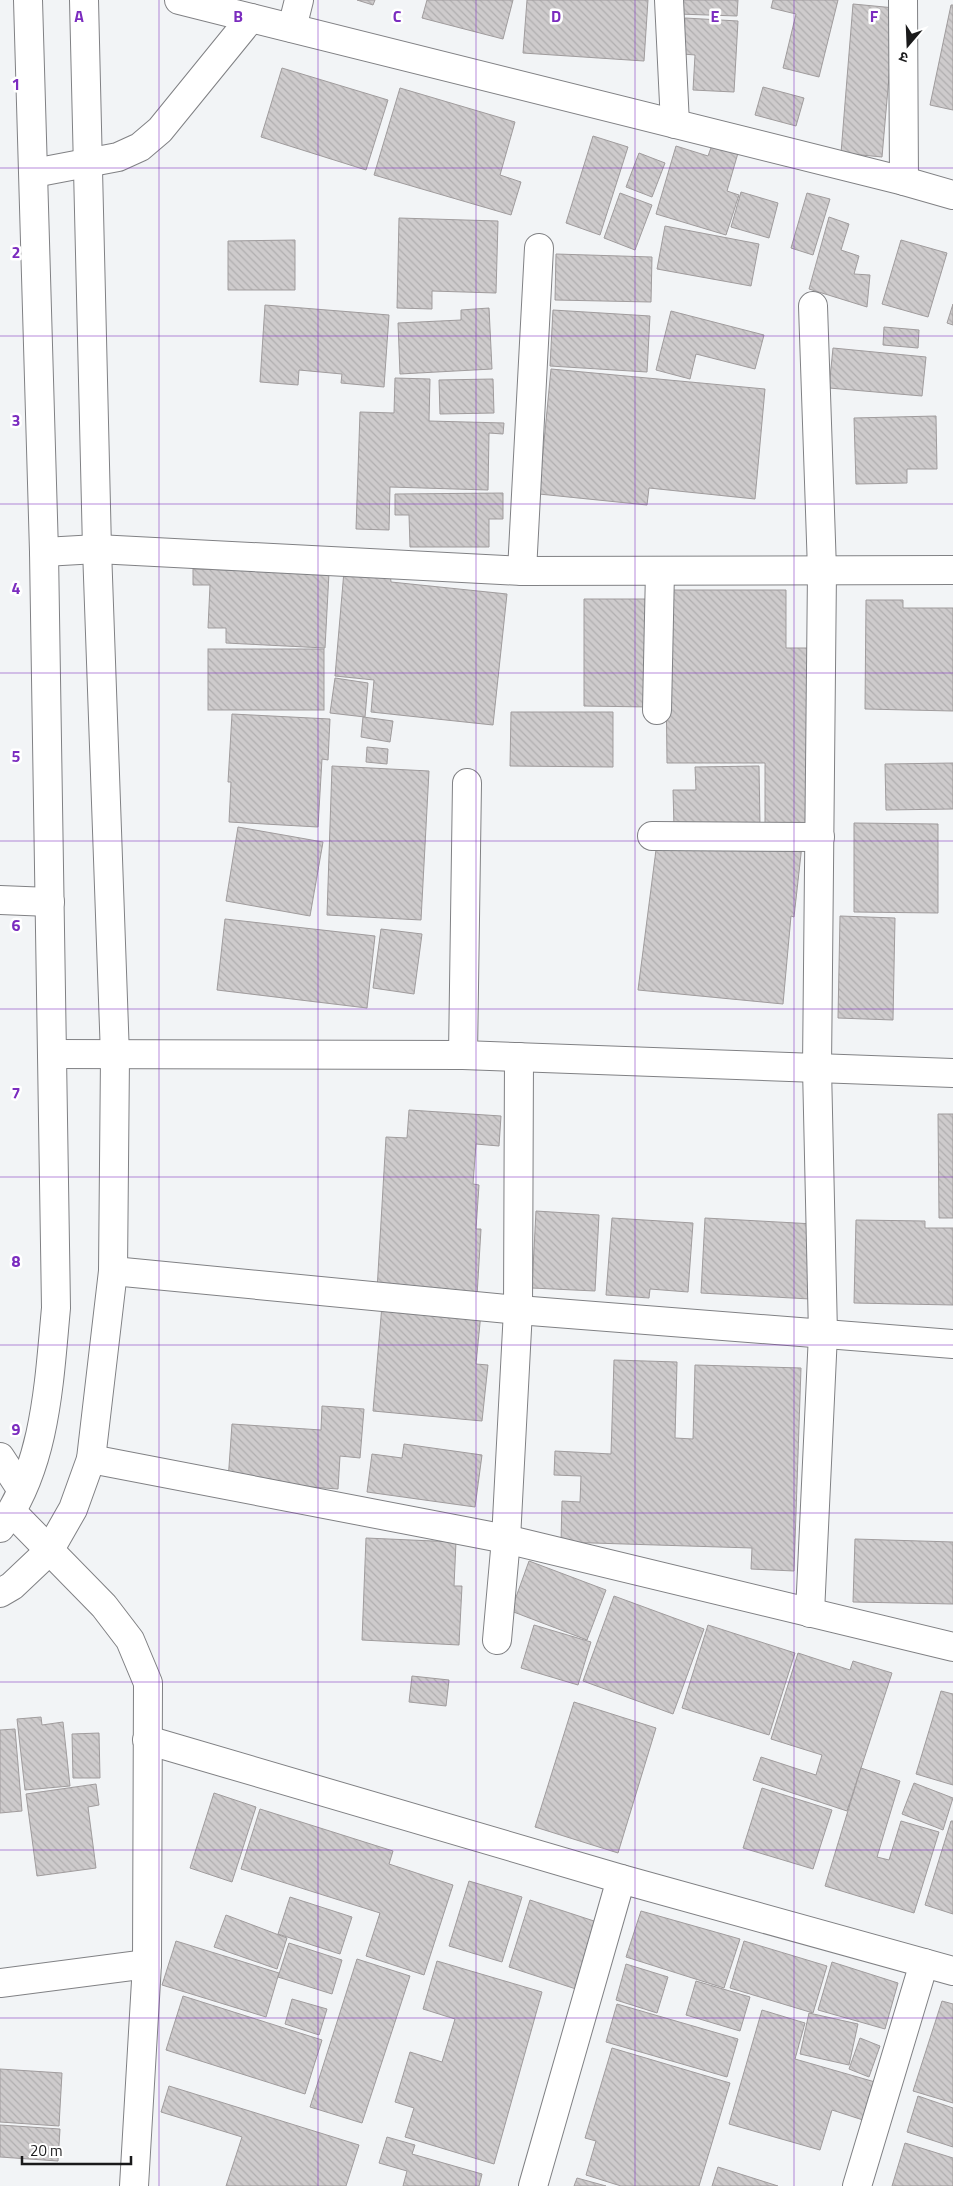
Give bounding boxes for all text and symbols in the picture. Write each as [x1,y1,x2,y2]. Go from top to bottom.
text: A [74,4,84,28]
text: B [233,4,243,28]
text: C [393,4,402,28]
text: D [551,4,561,28]
text: E [711,4,720,28]
text: F [870,4,879,28]
north arrow [883,20,933,70]
text: उ [896,46,911,69]
text: 1 [12,72,20,96]
text: 2 [12,240,20,264]
text: 3 [12,408,20,432]
text: 4 [12,576,21,600]
text: 5 [12,744,21,768]
text: 6 [12,913,21,937]
text: 7 [12,1081,20,1105]
text: 8 [12,1249,21,1273]
text: 9 [12,1417,21,1441]
scale bar [22,2134,131,2166]
text: 20 m [30,2139,63,2162]

